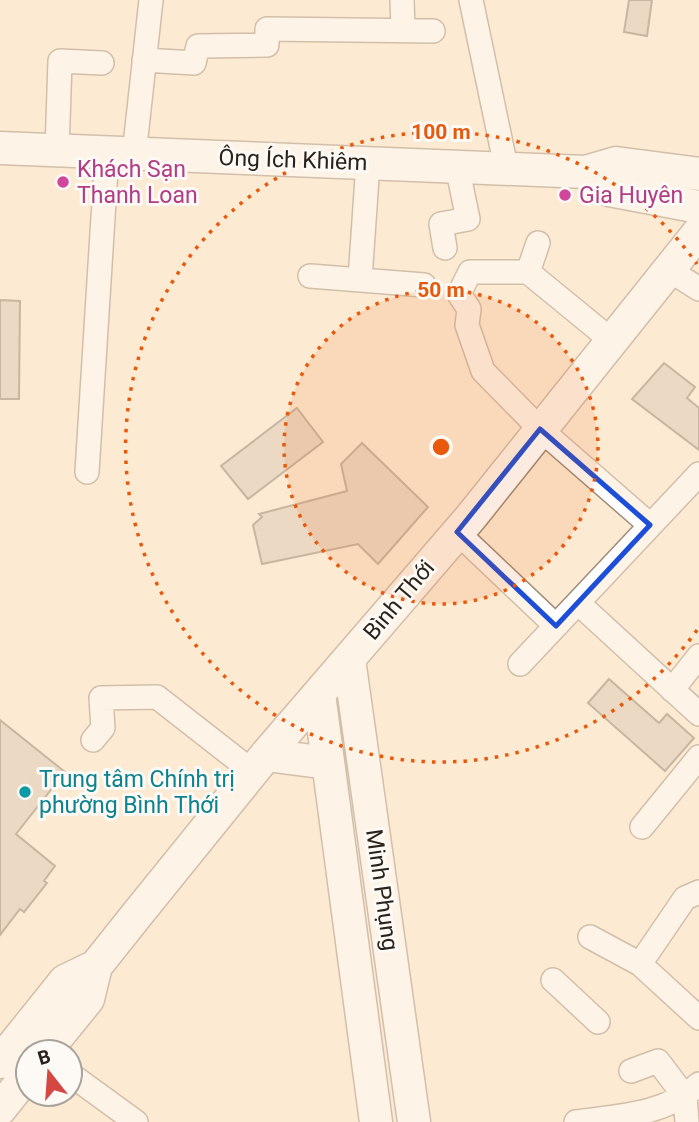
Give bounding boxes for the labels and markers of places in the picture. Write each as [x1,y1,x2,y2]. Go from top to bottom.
place label: Khách Sạn Thanh Loan [77,156,198,209]
marker: Khách Sạn Thanh Loan [55,174,71,190]
place label: Gia Huyên [579,182,683,209]
marker: Gia Huyên [557,187,573,203]
centre of rings [429,435,453,459]
place label: Trung tâm Chính trị phường Bình Thới [39,766,235,819]
marker: Trung tâm Chính trị phường Bình Thới [17,784,33,800]

